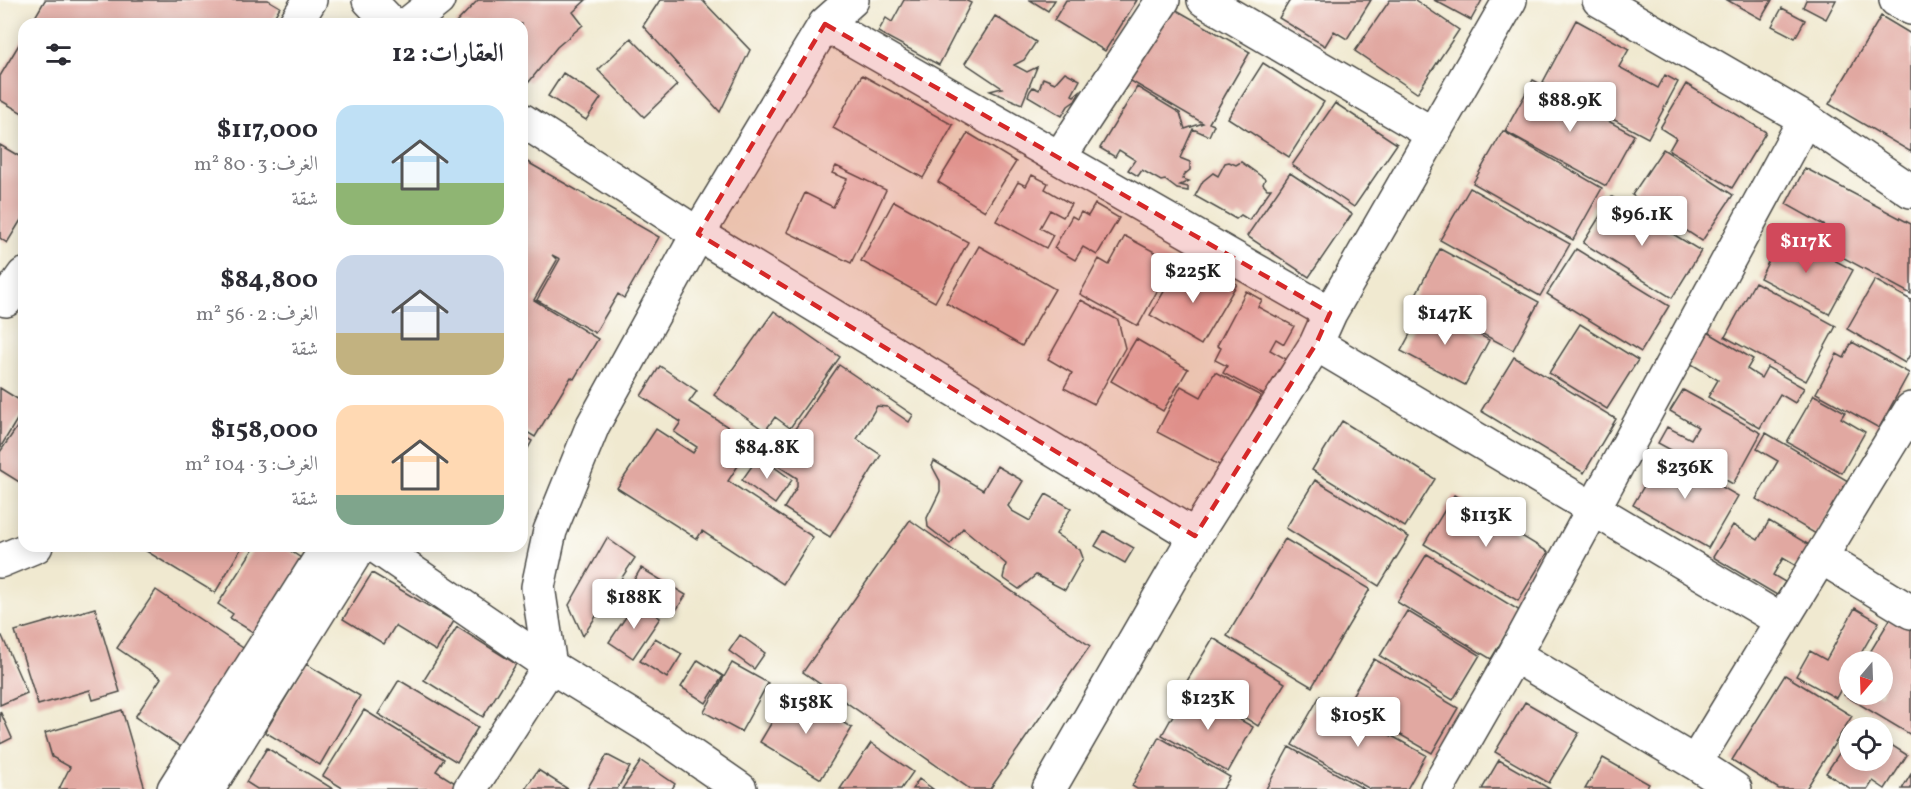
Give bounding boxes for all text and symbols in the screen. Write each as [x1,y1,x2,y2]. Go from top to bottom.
text: العقارات: 12 [392,36,504,72]
icon: filters [42,38,75,71]
pin: $88.9K [1521,82,1619,133]
text: $88.9K [1538,87,1602,115]
text: $117,000 [217,112,318,148]
icon: home [384,129,456,201]
text: الغرف: 3 · 80 m² [194,151,318,179]
text: شقة [292,186,318,214]
pin: $96.1K [1593,196,1691,247]
text: $96.1K [1611,201,1673,229]
pin: $117K [1764,223,1848,274]
text: $117K [1780,228,1832,256]
pin: $225K [1151,253,1235,304]
text: $225K [1165,258,1221,286]
text: $84,800 [220,262,318,298]
icon: home [384,279,456,351]
pin: $147K [1403,295,1487,346]
text: $147K [1417,300,1473,328]
text: الغرف: 2 · 56 m² [196,301,318,329]
text: شقة [292,336,318,364]
text: $158,000 [211,412,318,448]
icon: home [384,429,456,501]
pin: $84.8K [718,429,816,480]
text: $84.8K [735,434,799,462]
pin: $236K [1643,449,1727,500]
text: الغرف: 3 · 104 m² [185,451,318,479]
text: $236K [1657,454,1713,482]
text: شقة [292,486,318,514]
pin: $113K [1444,497,1528,548]
text: $113K [1460,502,1512,530]
pin: $188K [592,579,676,630]
text: $188K [606,584,662,612]
north arrow [1839,651,1893,705]
map controls [1839,651,1893,771]
pin: $123K [1166,680,1250,731]
pin: $158K [764,684,848,735]
text: $123K [1181,685,1235,713]
text: $158K [779,689,833,717]
pin: $105K [1316,697,1400,748]
text: $105K [1330,702,1386,730]
button: locate [1839,717,1893,771]

